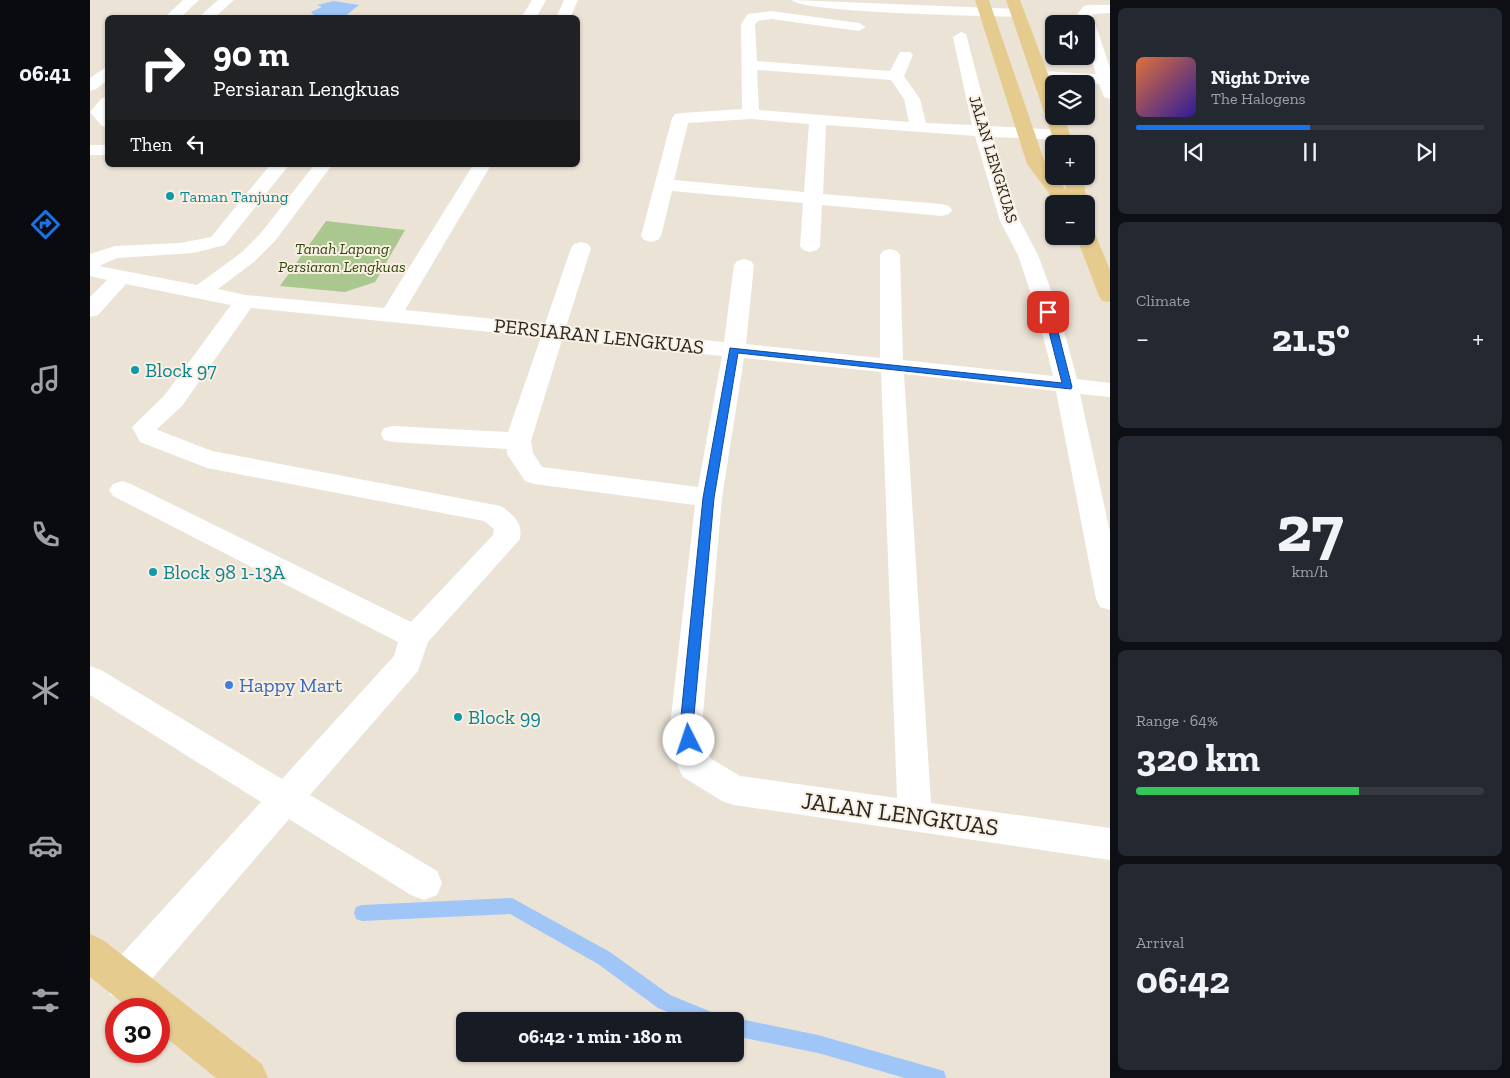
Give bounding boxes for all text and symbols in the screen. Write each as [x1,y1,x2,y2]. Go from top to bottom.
map controls [1045,15,1095,245]
button: sound [1045,15,1095,65]
text: 90 m [213,33,289,75]
icon: right [130,35,195,100]
text: 06:41 [19,60,71,87]
text: Night Drive [1211,66,1310,89]
text: Persiaran Lengkuas [213,75,400,102]
button: layers [1045,75,1095,125]
text: The Halogens [1211,89,1306,108]
street label: JALAN LENGKUAS [965,93,1022,225]
icon: left [182,130,210,158]
text: Then [130,133,172,156]
button: + [1045,135,1095,185]
icon: previous [1180,138,1208,166]
icon: pause [1296,138,1324,166]
icon: next [1412,138,1440,166]
place label: Taman Tanjung [180,187,289,206]
marker: Taman Tanjung [164,190,176,202]
button: − [1045,195,1095,245]
icon: directions [28,207,63,242]
park label: Tanah Lapang Persiaran Lengkuas [278,239,406,276]
pin [1027,291,1069,333]
text: Climate [1136,291,1190,310]
icon: arrive [1034,298,1062,326]
street label: PERSIARAN LENGKUAS [493,313,705,359]
text: 21.5° [1272,315,1350,361]
text: − [1136,322,1149,355]
text: + [1472,322,1484,355]
place label: Block 97 [145,358,217,382]
icon: music [28,362,63,397]
marker: Block 97 [129,364,141,376]
text: 27 [1276,490,1344,568]
icon: phone [28,517,63,552]
place label: Block 98 1-13A [163,560,286,584]
text: km/h [1292,562,1328,581]
marker: Block 98 1-13A [147,566,159,578]
icon: climate [28,673,63,708]
place label: Happy Mart [239,673,343,697]
marker: Happy Mart [223,679,235,691]
place label: Block 99 [468,705,541,729]
marker: Block 99 [452,711,464,723]
text: Range · 64% [1136,711,1218,730]
position arrow [662,713,714,765]
text: 320 km [1136,735,1260,781]
street label: JALAN LENGKUAS [800,785,1000,842]
icon: car [28,828,63,863]
text: Arrival [1136,933,1184,952]
text: 06:42 [1136,957,1230,1003]
icon: filters [28,983,63,1018]
speed limit sign: 30 [105,998,170,1063]
text: 06:42 · 1 min · 180 m [518,1025,682,1048]

